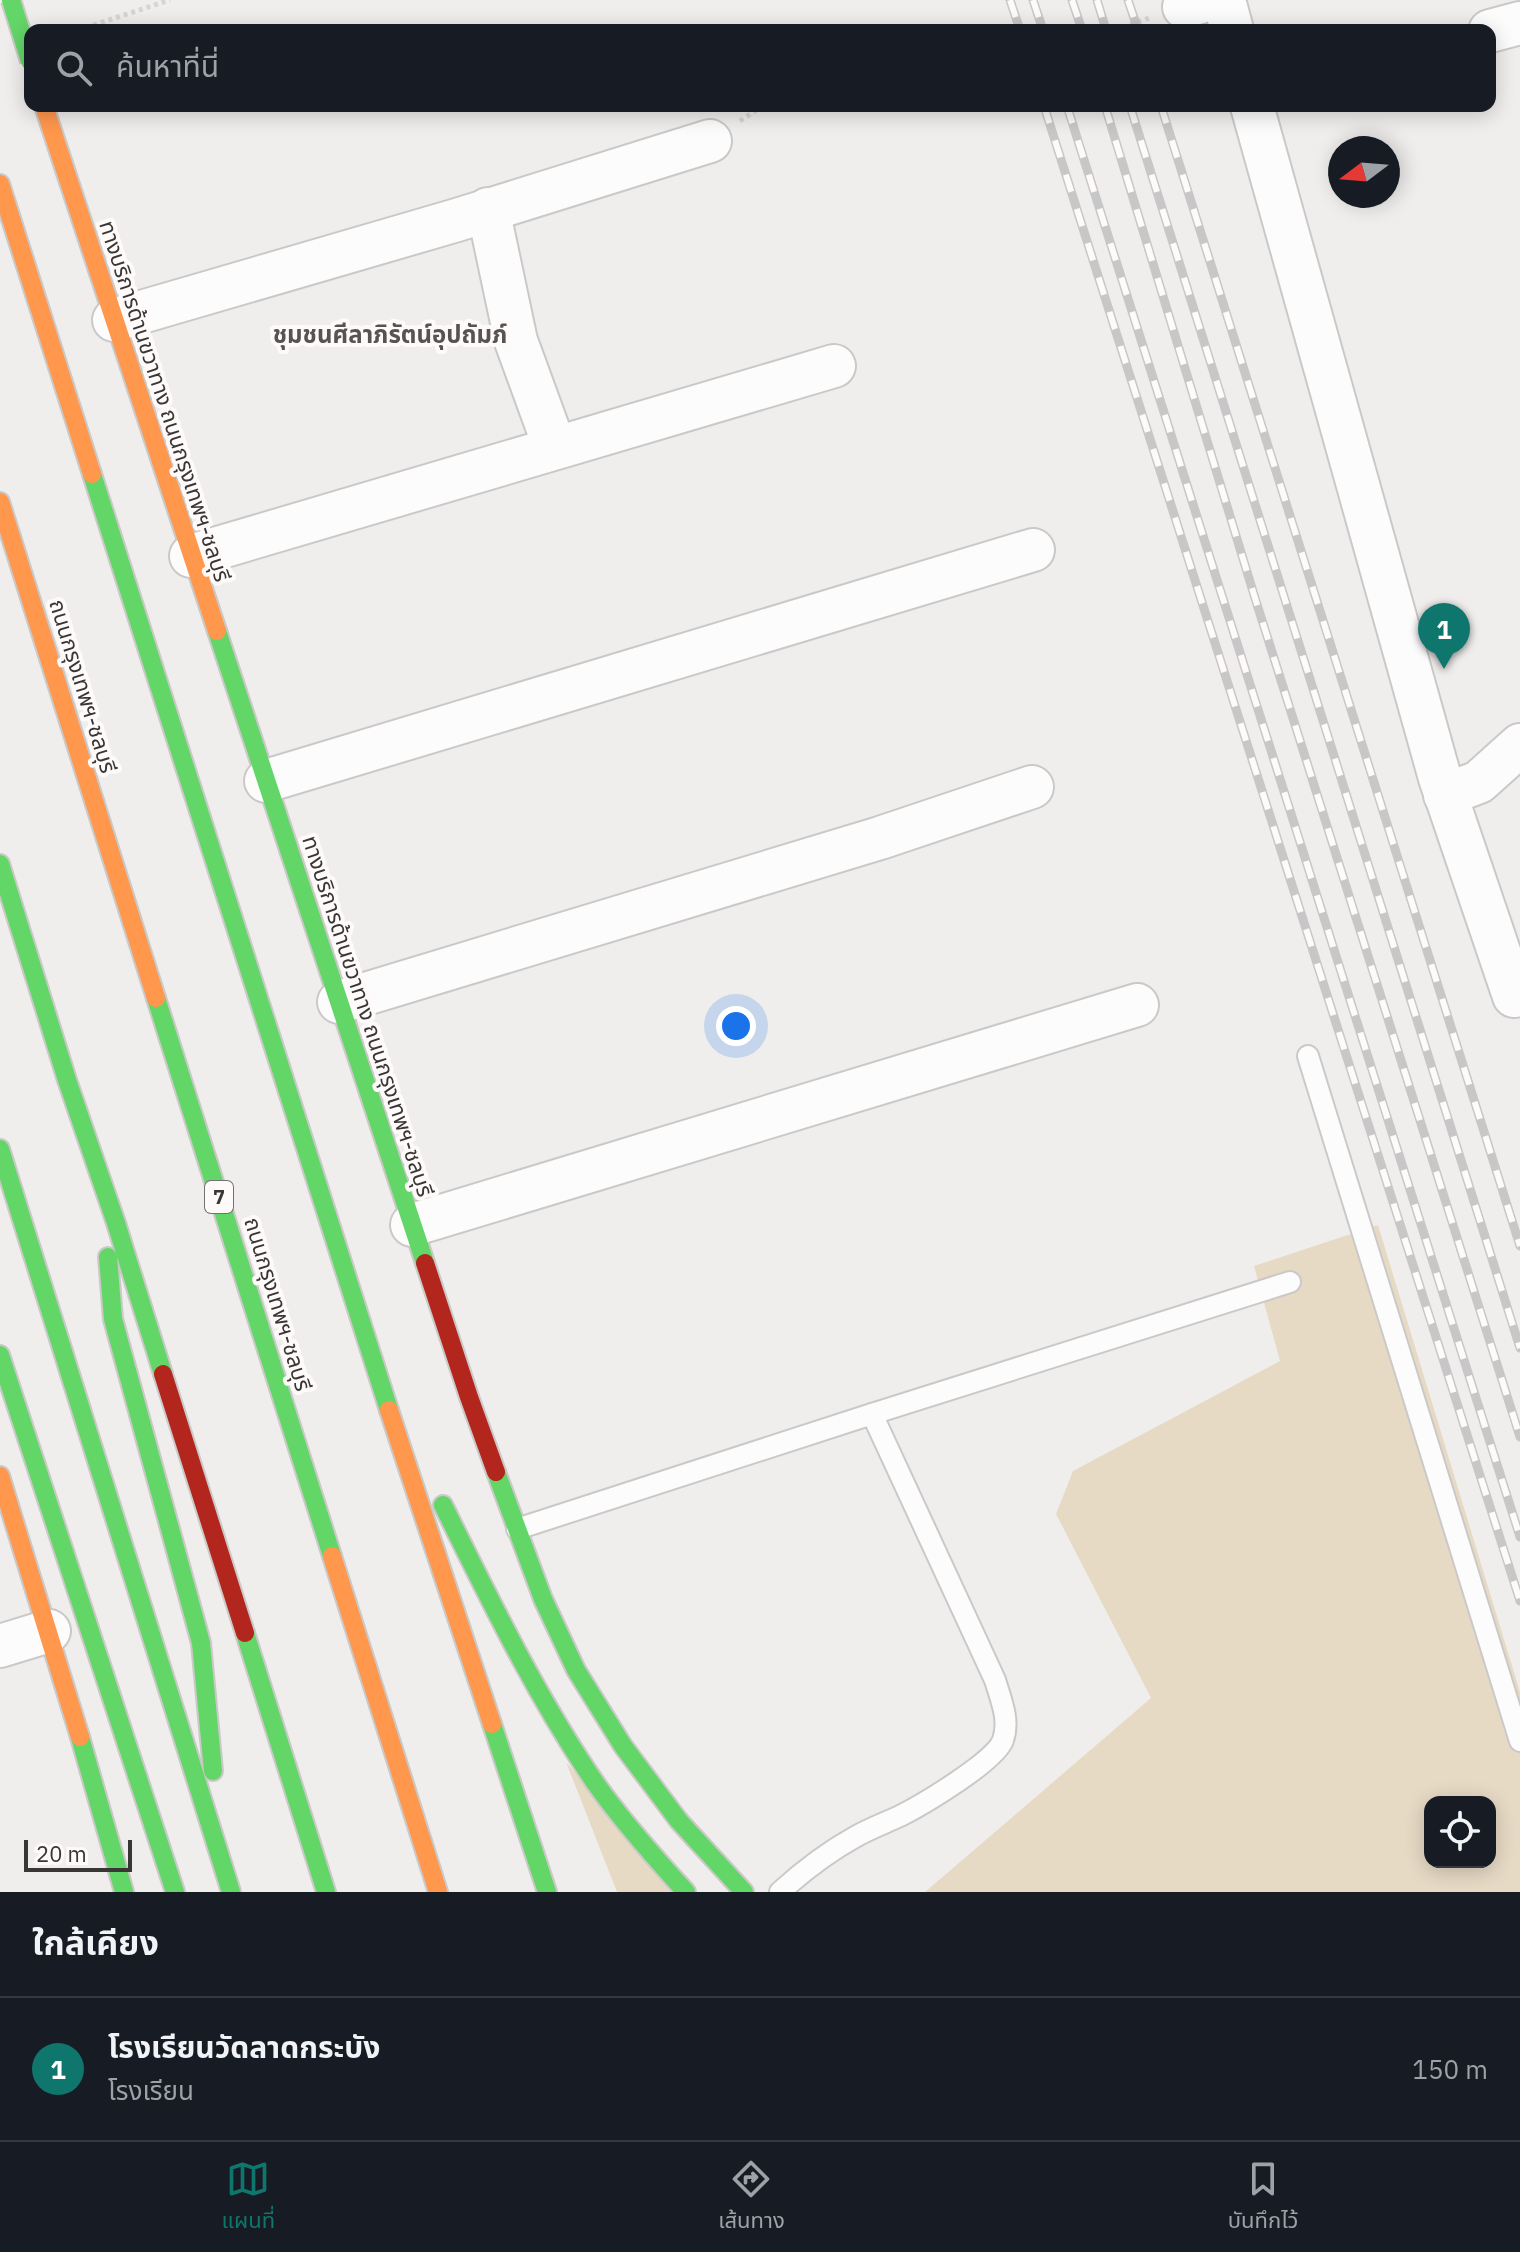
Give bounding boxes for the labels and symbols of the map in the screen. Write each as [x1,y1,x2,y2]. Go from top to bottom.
north arrow [1328,136,1400,208]
street label: ทางบริการด้านขวาทาง ถนนกรุงเทพฯ-ชลบุรี [93,217,238,585]
district label: ชุมชนศีลาภิรัตน์อุปถัมภ์ [273,318,507,350]
street label: ถนนกรุงเทพฯ-ชลบุรี [43,596,124,776]
pin: 1 [1418,603,1470,669]
street label: ทางบริการด้านขวาทาง ถนนกรุงเทพฯ-ชลบุรี [296,832,441,1200]
your location [716,1006,756,1046]
road number: 7 [205,1181,233,1213]
street label: ถนนกรุงเทพฯ-ชลบุรี [238,1214,319,1394]
scale bar [24,1836,132,1872]

